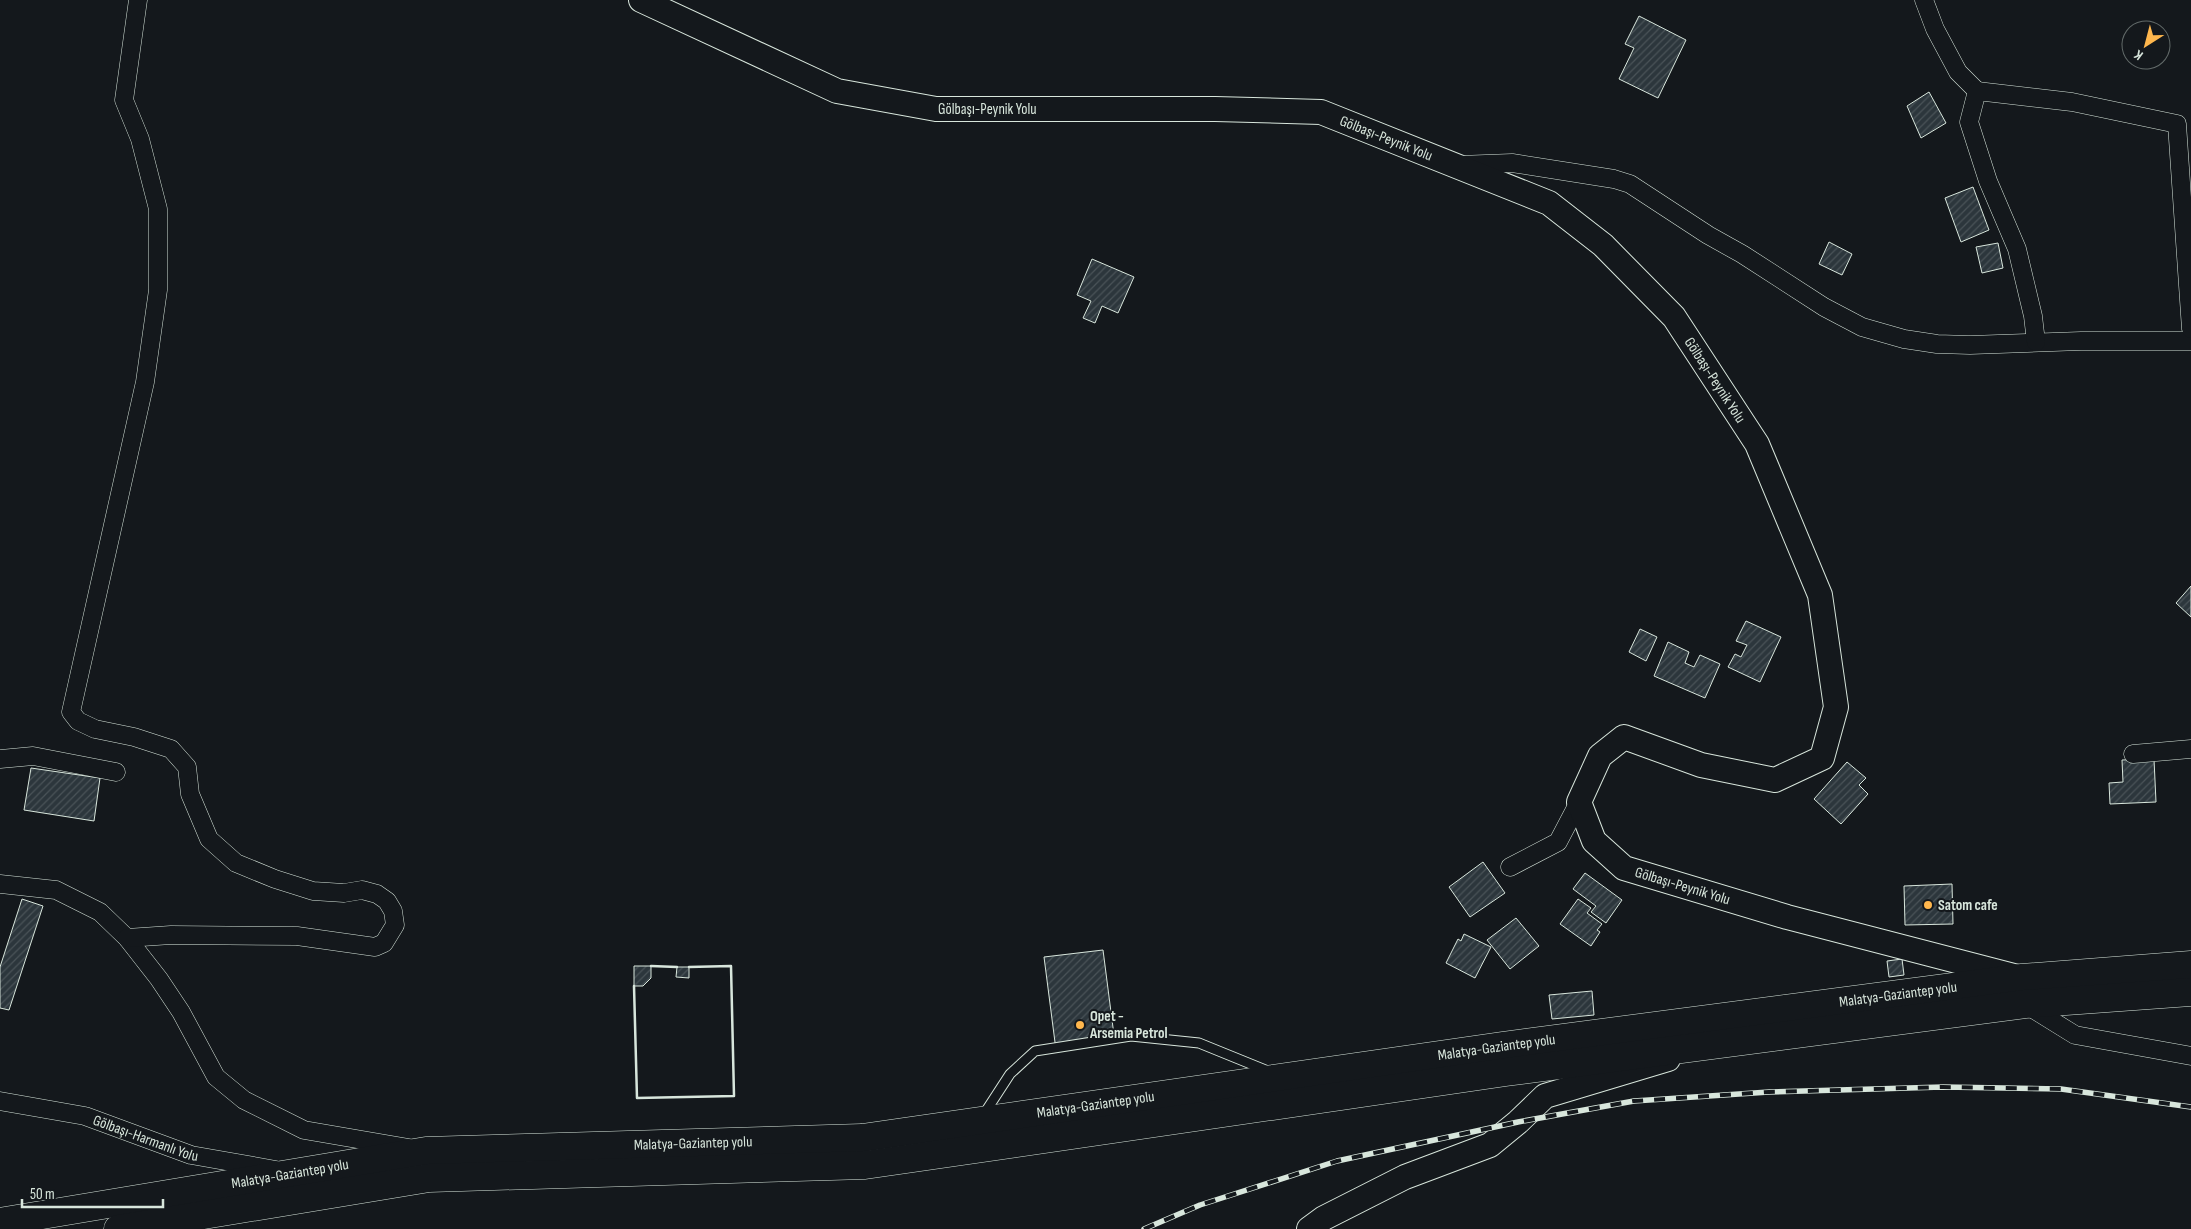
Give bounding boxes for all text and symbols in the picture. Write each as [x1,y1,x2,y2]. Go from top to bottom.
north arrow [2121,20,2171,70]
text: K [2131,46,2146,64]
street label: Gölbaşı-Peynik Yolu [938,100,1037,119]
street label: Gölbaşı-Peynik Yolu [1337,111,1435,165]
street label: Gölbaşı-Peynik Yolu [1680,334,1750,426]
street label: Gölbaşı-Peynik Yolu [1633,862,1733,909]
place label: Satom cafe [1938,896,1998,915]
marker: Satom cafe [1922,899,1934,911]
street label: Malatya-Gaziantep yolu [1838,977,1958,1011]
place label: Opet - Arsemia Petrol [1089,1007,1168,1043]
marker: Opet - Arsemia Petrol [1074,1019,1086,1031]
street label: Malatya-Gaziantep yolu [1436,1030,1556,1065]
street label: Malatya-Gaziantep yolu [1035,1087,1156,1122]
street label: Gölbaşı-Harmanlı Yolu [91,1110,200,1166]
street label: Malatya-Gaziantep yolu [633,1132,753,1154]
street label: Malatya-Gaziantep yolu [230,1155,350,1193]
scale bar [22,1176,164,1208]
text: 50 m [30,1185,55,1204]

